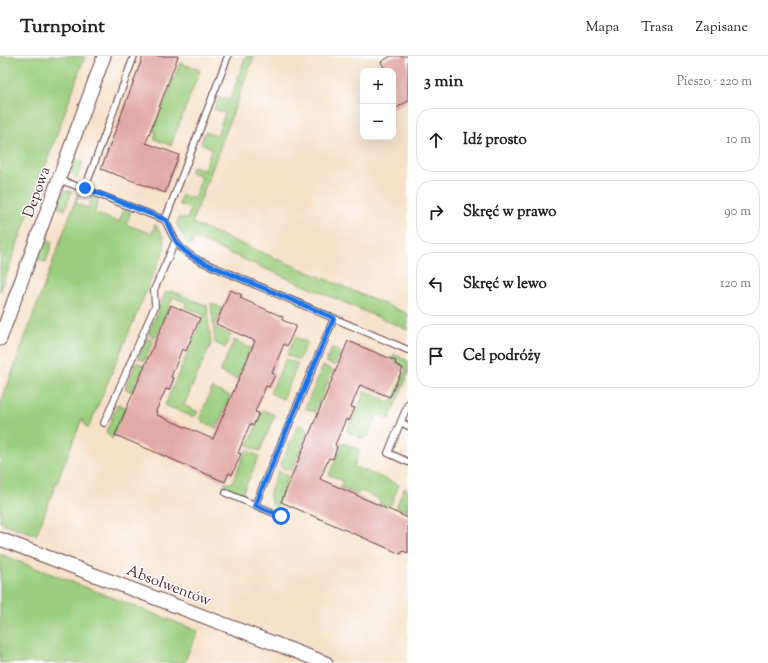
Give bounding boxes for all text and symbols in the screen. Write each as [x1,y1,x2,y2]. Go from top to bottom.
text: Turnpoint [20,14,105,41]
text: Mapa [586,18,619,38]
text: Trasa [641,18,673,38]
text: Zapisane [695,18,748,38]
map controls [360,68,396,140]
button: + [360,68,396,104]
text: 3 min [424,70,463,94]
text: Pieszo · 220 m [677,73,752,91]
button: − [360,104,396,140]
icon: ahead [425,129,447,151]
text: Idź prosto [463,130,527,151]
text: 10 m [726,131,751,149]
street label: Depowa [18,164,56,221]
route end [76,179,94,197]
icon: right [425,201,447,223]
text: Skręć w prawo [463,202,557,223]
text: 90 m [724,203,751,221]
icon: left [425,273,447,295]
text: Skręć w lewo [463,274,547,295]
text: 120 m [720,275,751,293]
icon: arrive [425,345,447,367]
text: Cel podróży [463,346,541,367]
route start [272,507,290,525]
street label: Absolwentów [123,561,214,612]

